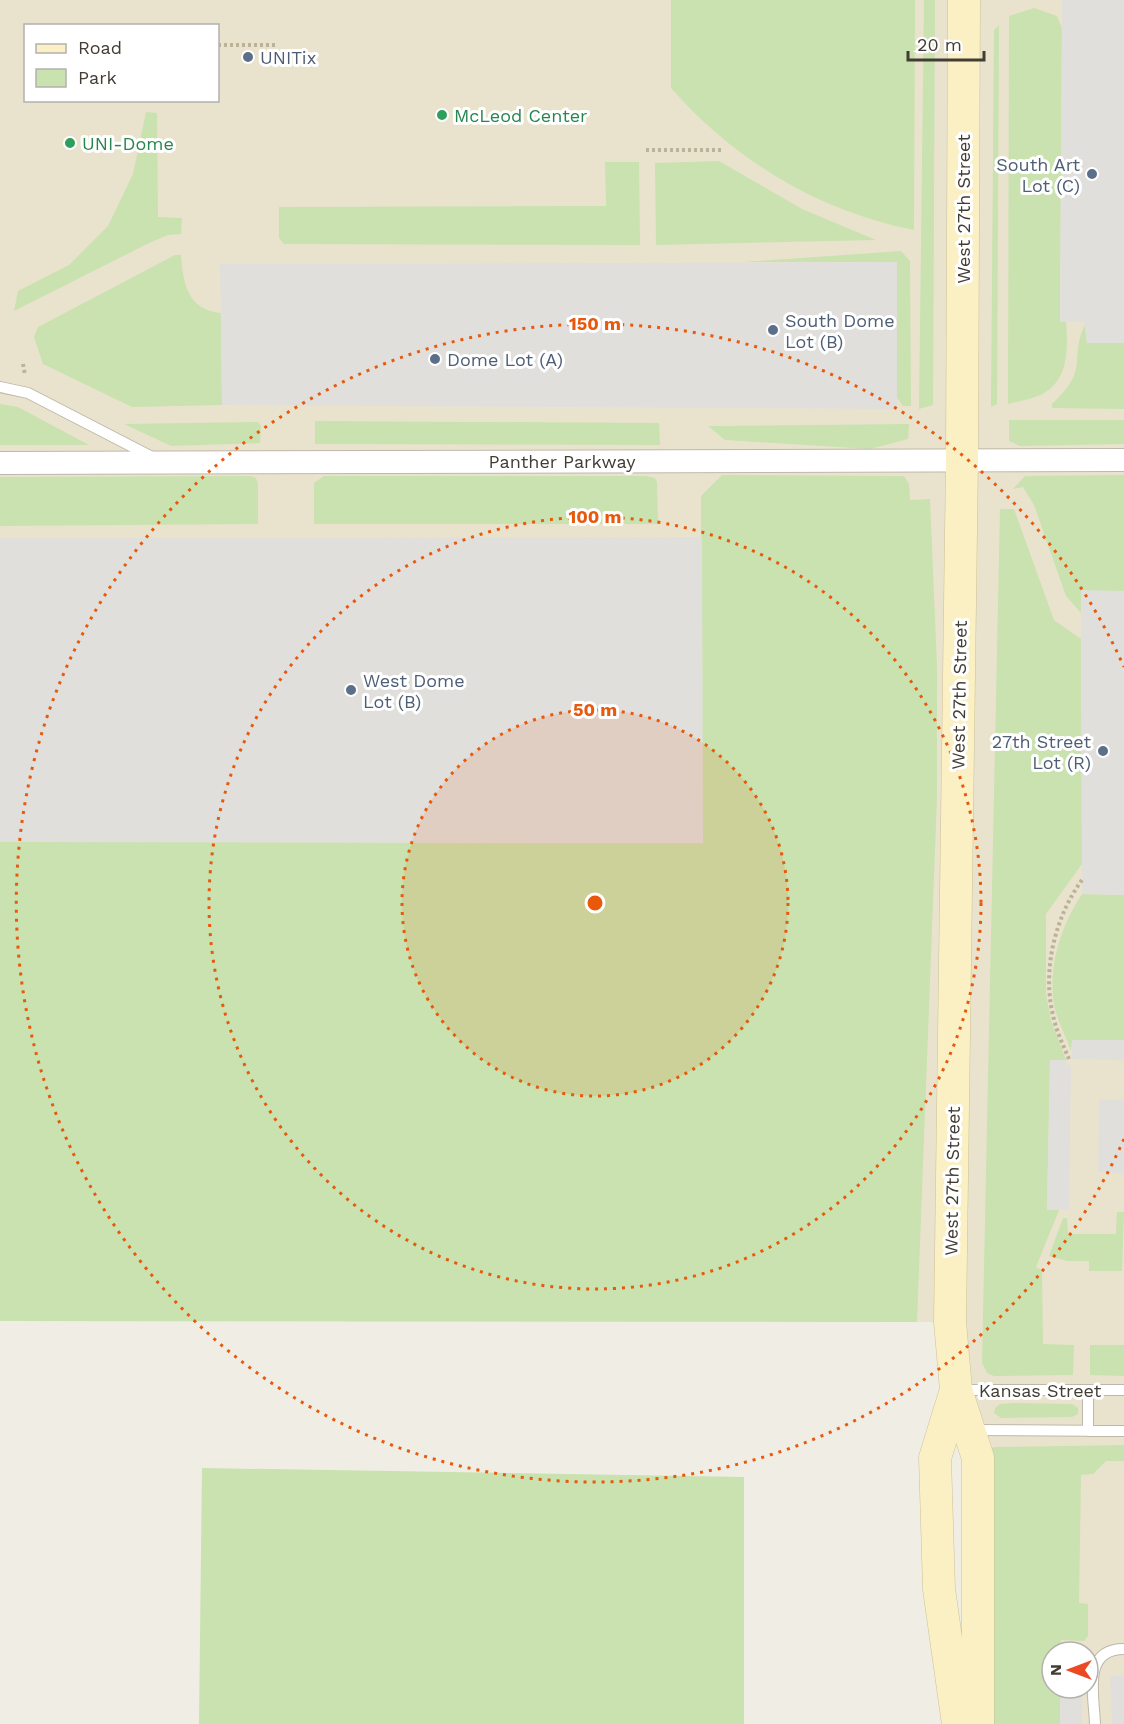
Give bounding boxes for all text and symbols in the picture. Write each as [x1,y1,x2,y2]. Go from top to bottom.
legend [24,24,219,102]
scale bar [908,24,984,62]
text: 20 m [917,34,962,55]
text: Road [78,37,122,58]
place label: UNITix [260,47,316,68]
marker: UNITix [241,50,255,64]
text: Park [78,67,117,88]
place label: McLeod Center [454,105,587,126]
marker: McLeod Center [435,108,449,122]
place label: UNI-Dome [82,133,174,154]
street label: West 27th Street [953,134,974,284]
marker: UNI-Dome [63,136,77,150]
place label: South Art Lot (C) [996,154,1080,196]
marker: South Art Lot (C) [1085,167,1099,181]
place label: South Dome Lot (B) [785,310,895,352]
text: 150 m [569,313,621,334]
marker: South Dome Lot (B) [766,323,780,337]
place label: Dome Lot (A) [447,349,563,370]
marker: Dome Lot (A) [428,352,442,366]
street label: Panther Parkway [489,451,636,472]
text: 100 m [568,506,622,527]
street label: West 27th Street [947,620,971,770]
place label: West Dome Lot (B) [363,670,465,712]
marker: West Dome Lot (B) [344,683,358,697]
text: 50 m [573,699,617,720]
place label: 27th Street Lot (R) [992,731,1091,773]
marker: 27th Street Lot (R) [1096,744,1110,758]
centre of rings [585,893,605,913]
street label: West 27th Street [940,1106,964,1256]
street label: Kansas Street [979,1380,1102,1401]
north arrow [1040,1640,1100,1700]
text: N [1046,1664,1065,1676]

